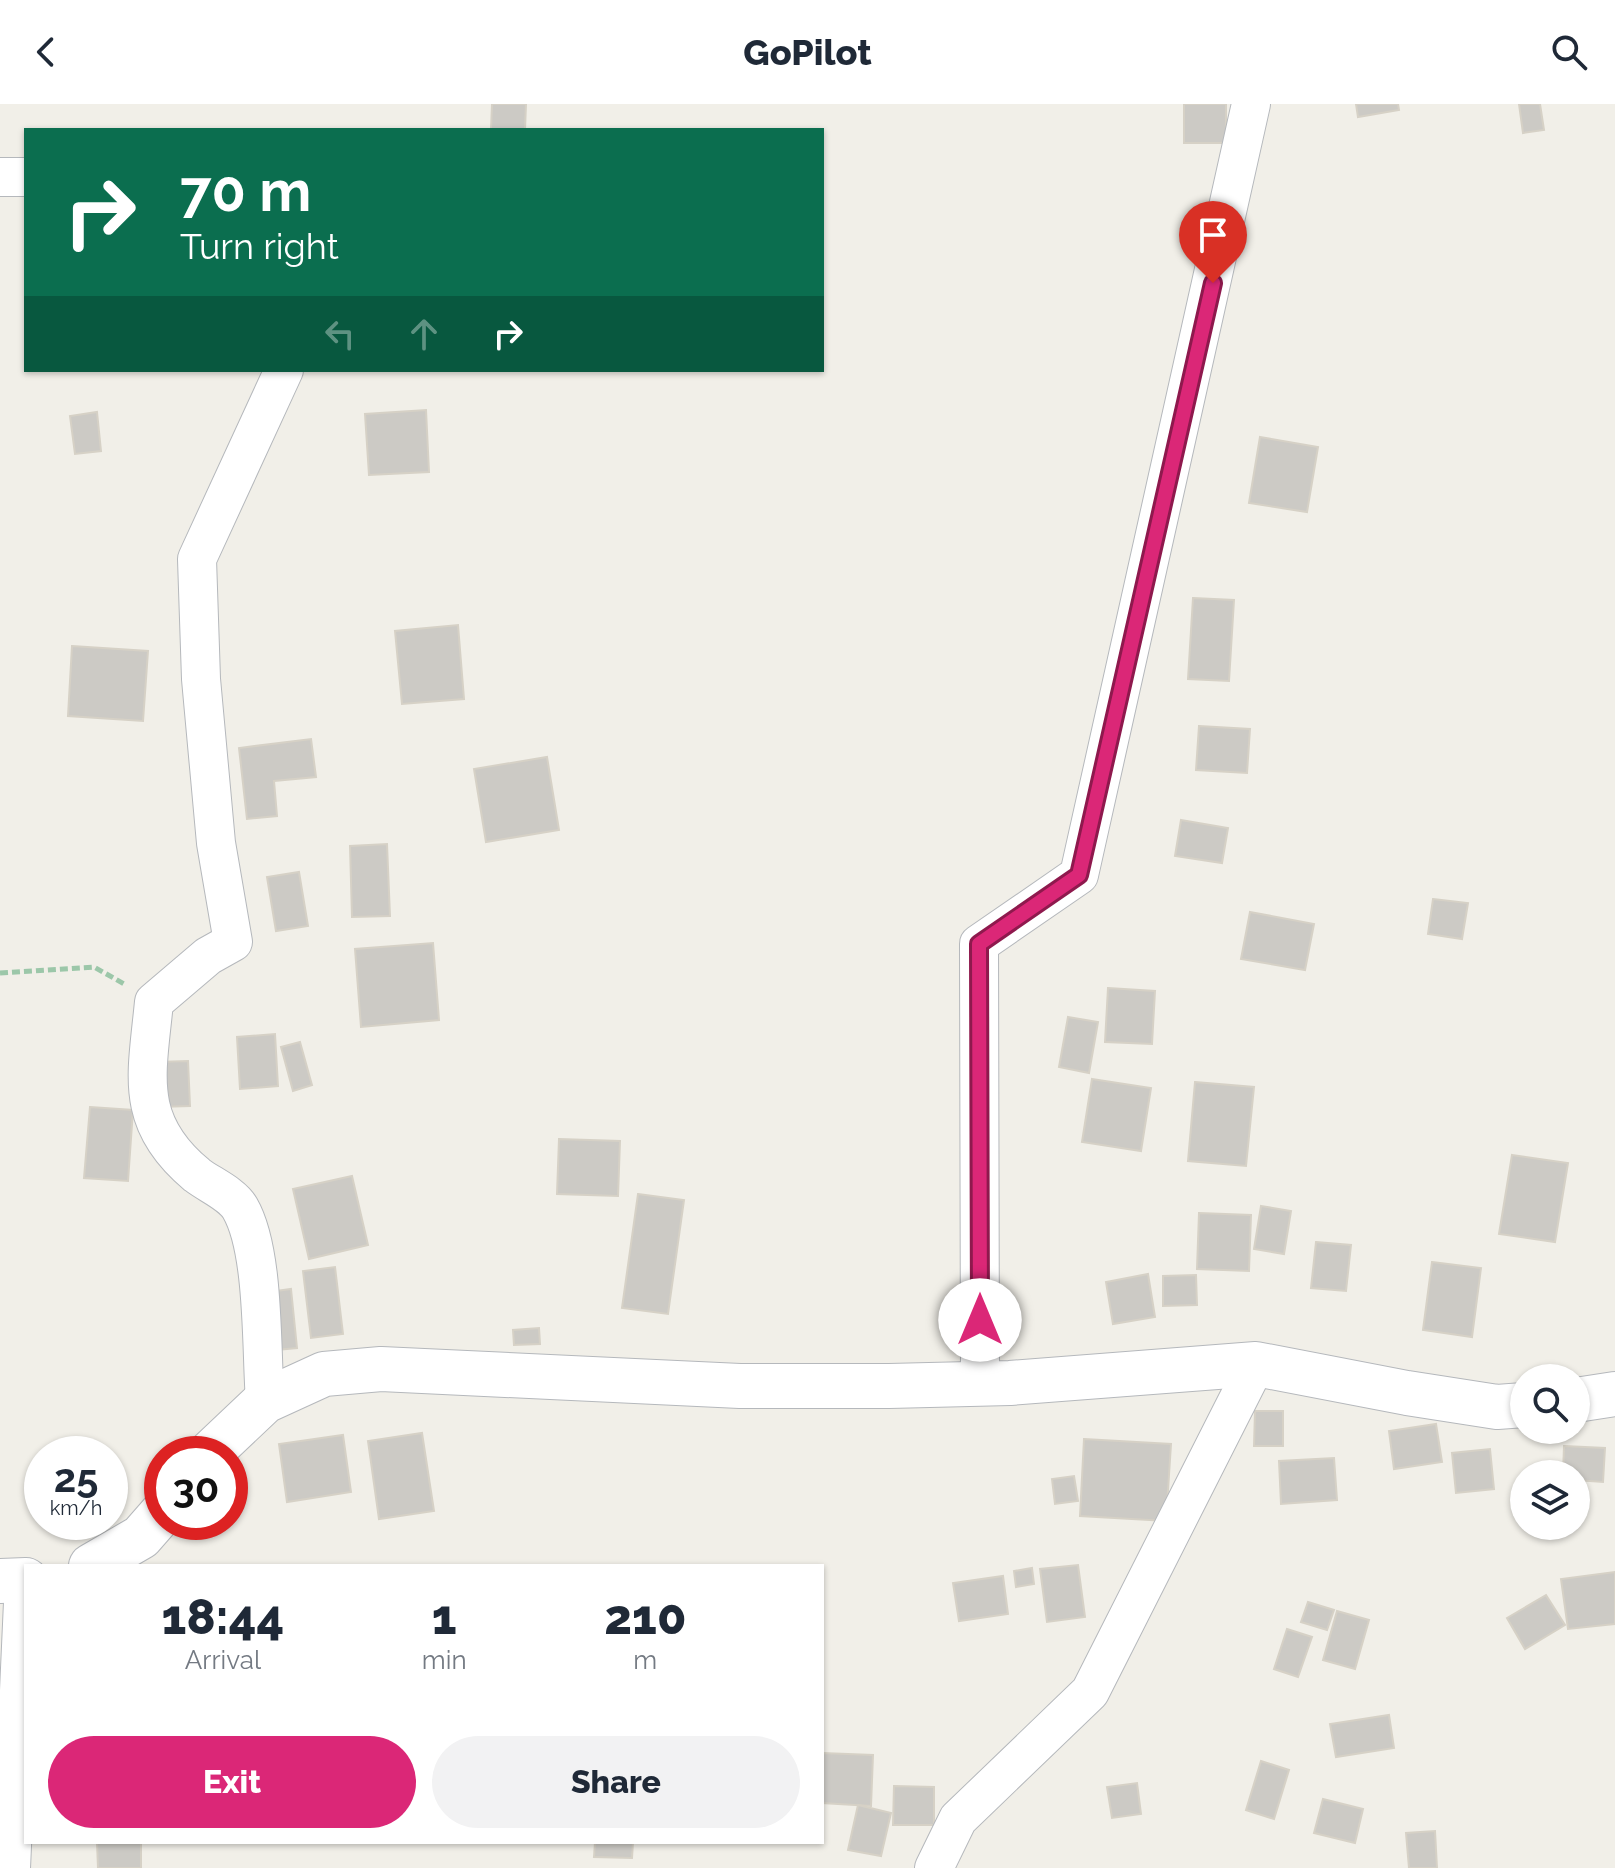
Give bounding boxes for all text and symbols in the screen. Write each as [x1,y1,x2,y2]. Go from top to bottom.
icon: back [24,30,68,74]
icon: search [1547,30,1591,74]
text: GoPilot [743,31,872,73]
text: 70 m [180,158,311,224]
icon: right [48,160,152,264]
pin [1179,201,1247,283]
icon: arrive [1191,213,1235,257]
text: Turn right [180,225,339,267]
icon: left [318,312,362,356]
icon: ahead [402,312,446,356]
icon: right [486,312,530,356]
position arrow [938,1278,1022,1362]
map controls [1510,1364,1590,1540]
button: search [1510,1364,1590,1444]
speed limit sign: 30 [144,1436,248,1540]
text: 25 [54,1454,98,1501]
button: layers [1510,1460,1590,1540]
text: km/h [50,1496,102,1520]
text: 18:44 [162,1589,284,1645]
text: 1 [432,1589,457,1645]
text: 210 [604,1589,686,1645]
text: Arrival [185,1645,261,1675]
text: min [422,1645,467,1675]
text: m [633,1645,657,1675]
button: Exit [48,1736,416,1828]
button: Share [432,1736,800,1828]

